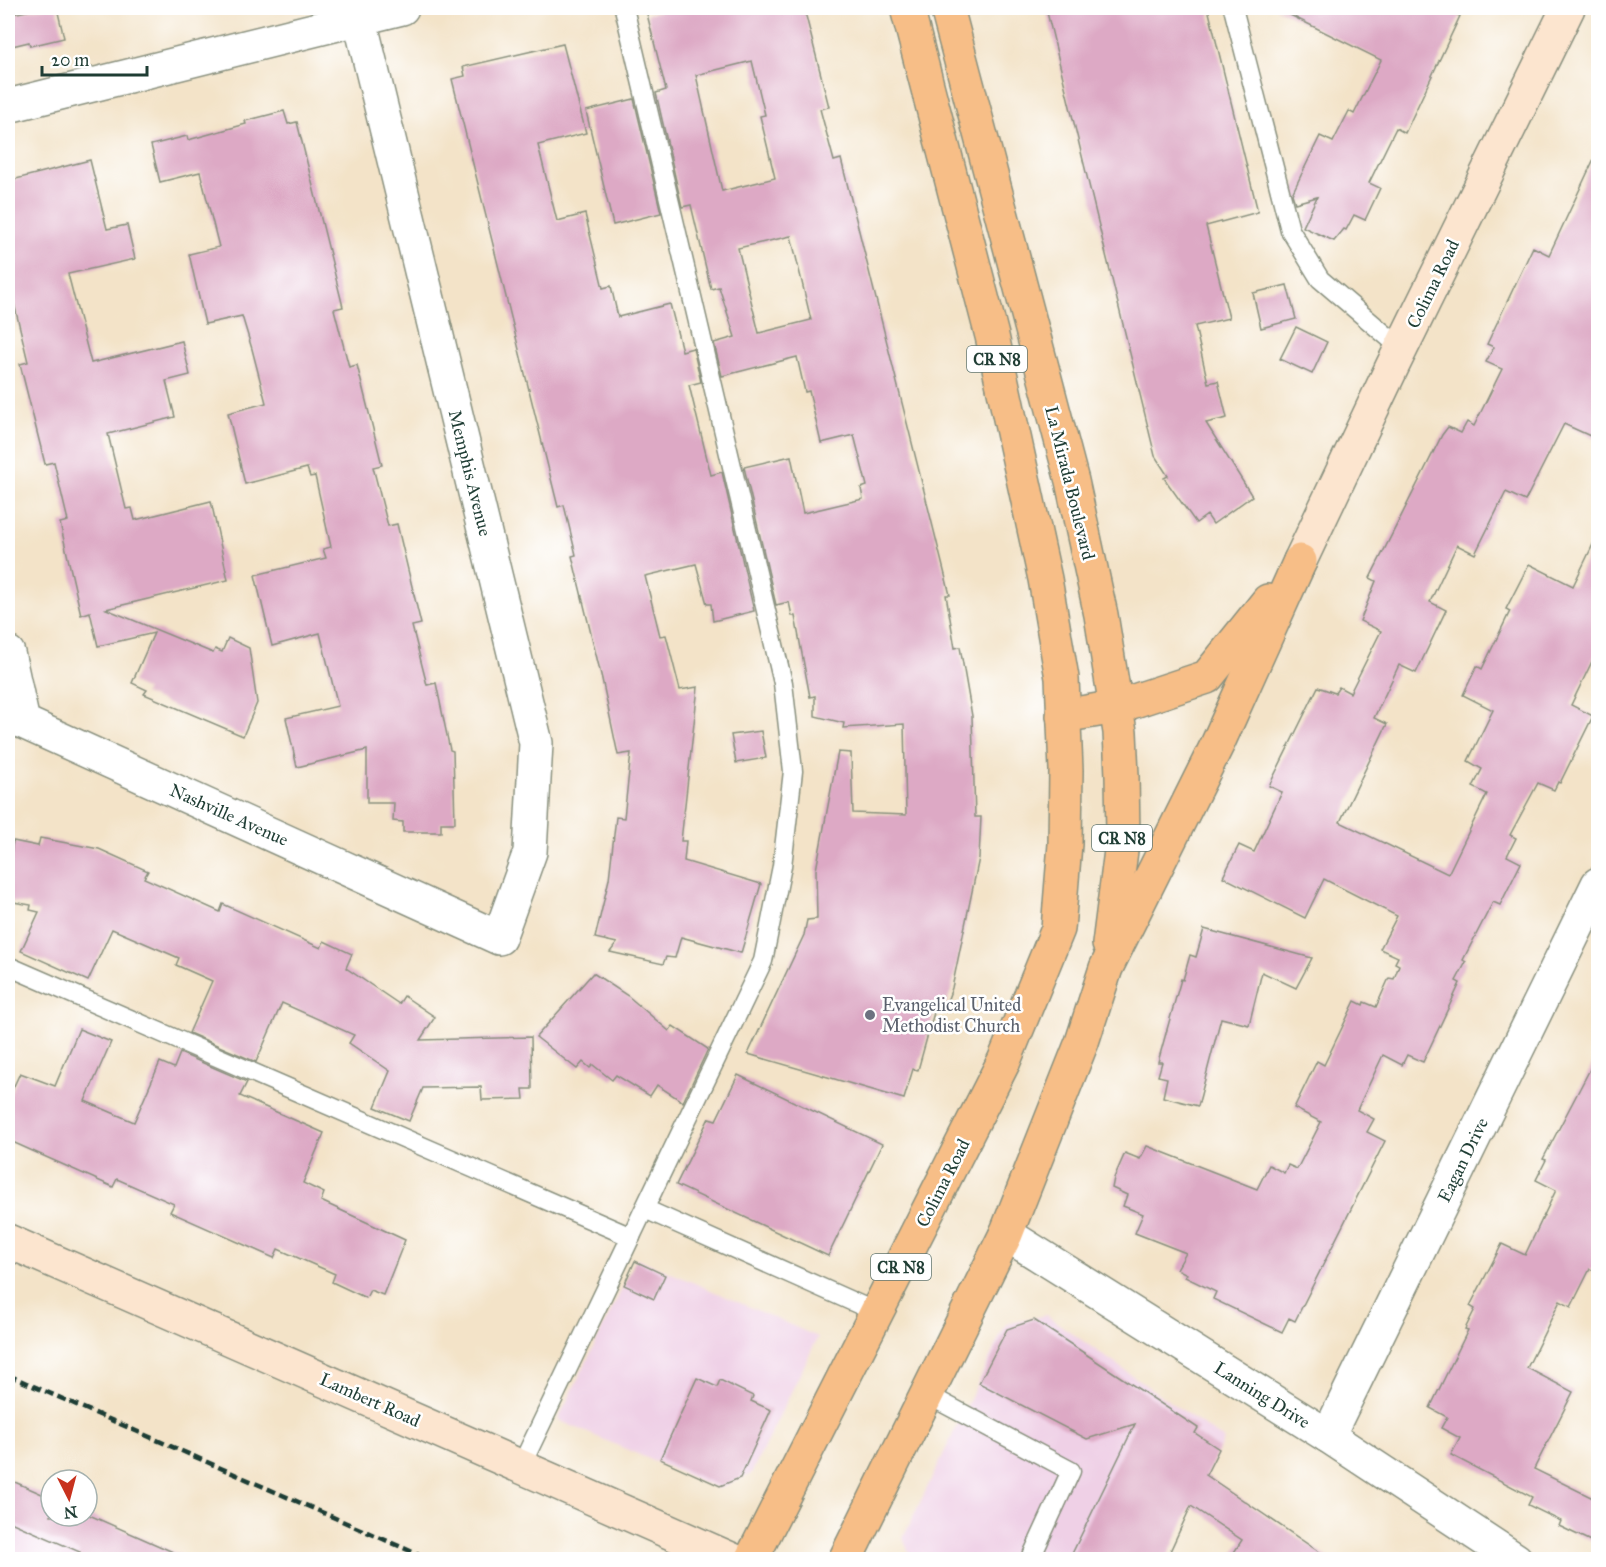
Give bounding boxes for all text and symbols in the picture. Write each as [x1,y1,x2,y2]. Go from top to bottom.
scale bar [42,39,147,77]
text: 20 m [51,49,89,71]
street label: Colima Road [1402,236,1464,332]
road number: CR N8 [967,346,1027,372]
street label: La Mirada Boulevard [1040,404,1100,562]
street label: Memphis Avenue [444,408,496,538]
street label: Nashville Avenue [166,779,292,851]
road number: CR N8 [1092,825,1152,851]
place label: Evangelical United Methodist Church [882,994,1021,1037]
marker: Evangelical United Methodist Church [863,1008,877,1022]
street label: Eagan Drive [1433,1114,1494,1206]
street label: Colima Road [911,1135,975,1231]
road number: CR N8 [871,1254,931,1280]
street label: Lanning Drive [1209,1357,1314,1434]
street label: Lambert Road [316,1368,424,1432]
north arrow [39,1468,99,1528]
text: N [62,1502,78,1523]

